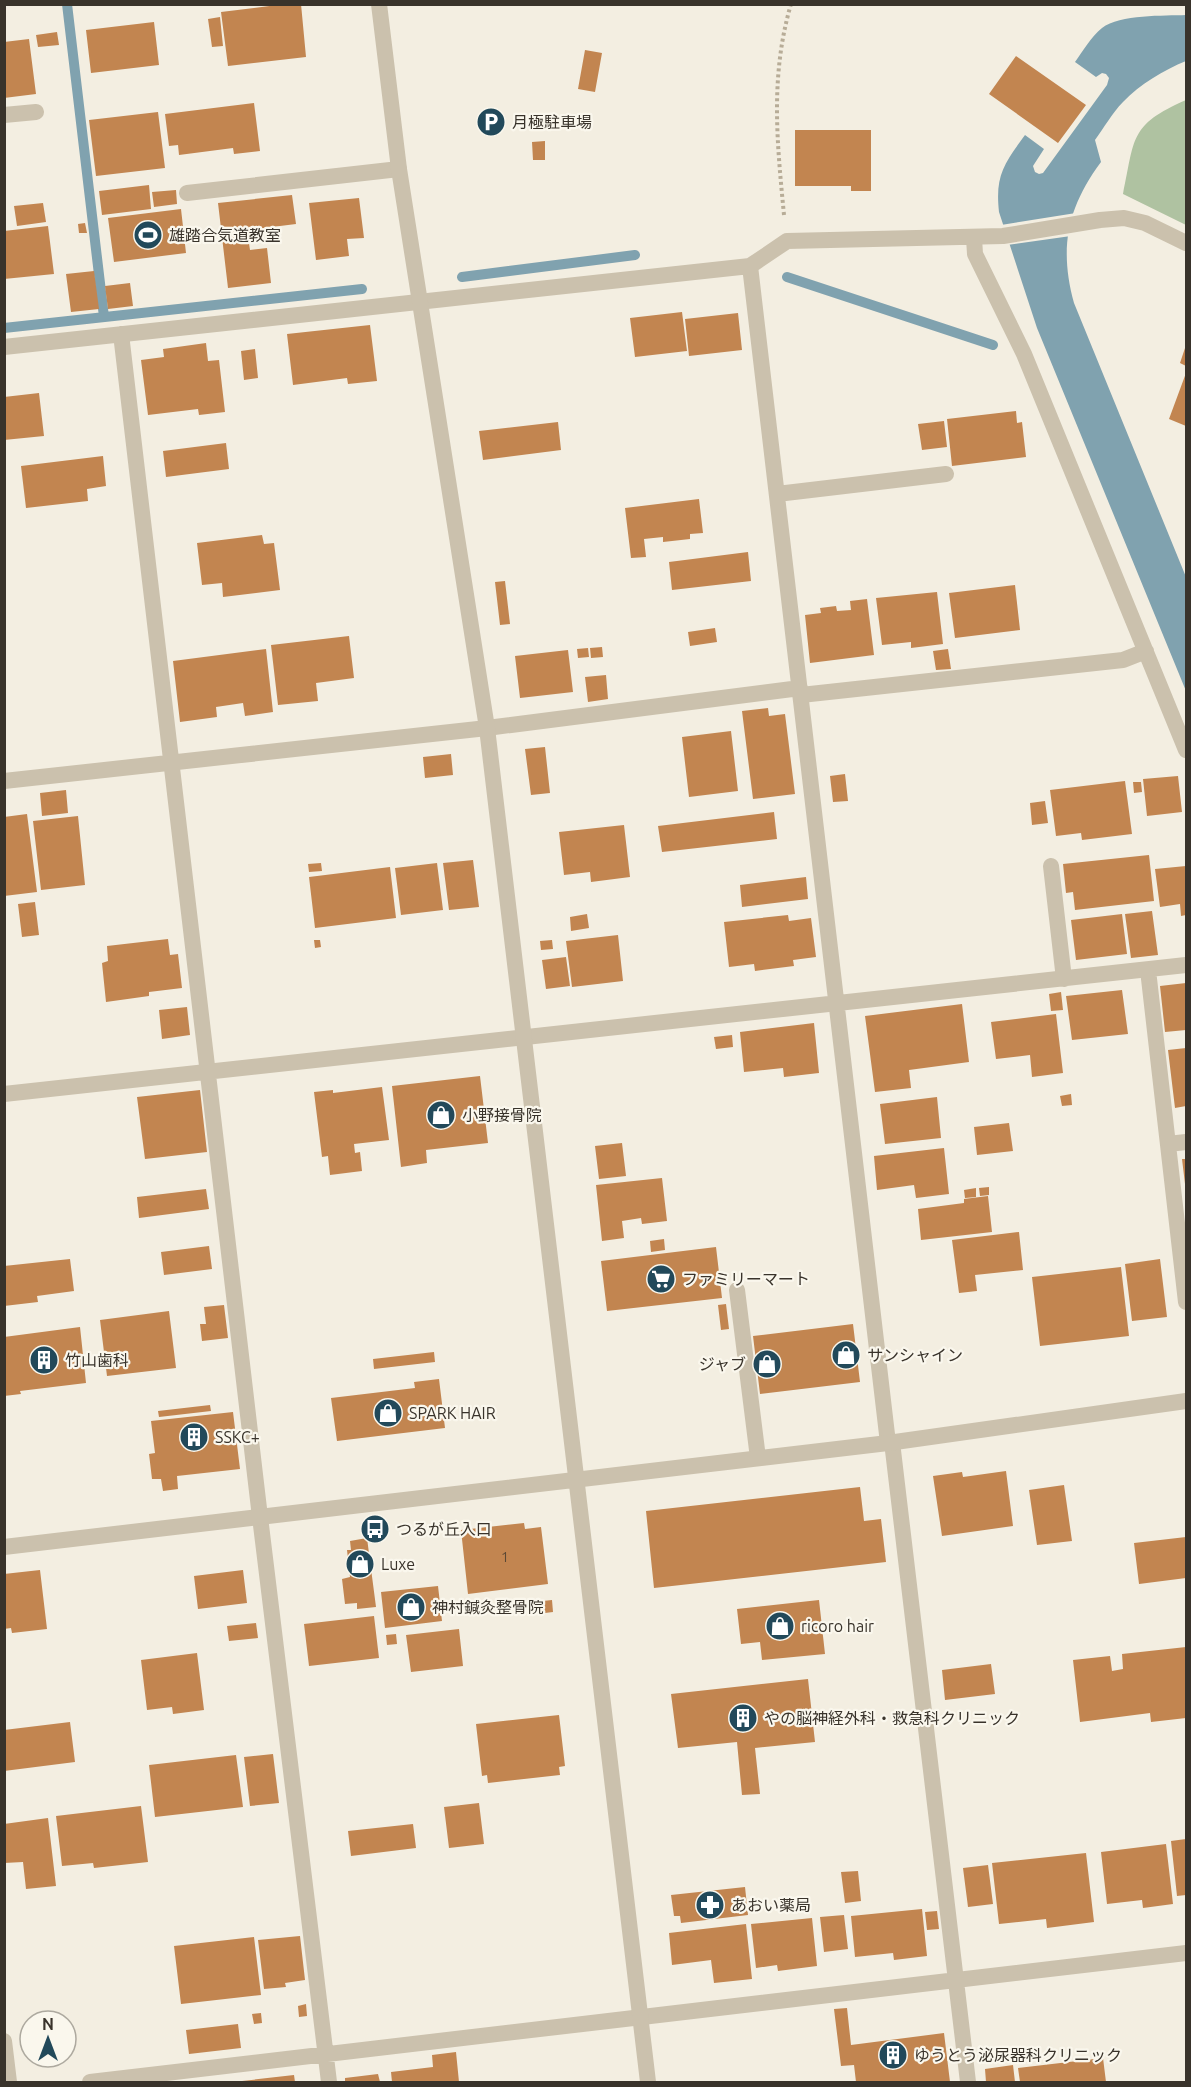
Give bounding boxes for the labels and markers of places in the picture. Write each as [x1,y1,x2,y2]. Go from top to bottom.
parking icon: 月極駐車場 [475,106,507,138]
place label: 月極駐車場 [512,113,592,131]
sports icon: 雄踏合気道教室 [132,219,164,251]
place label: 雄踏合気道教室 [169,226,281,244]
shop icon: 小野接骨院 [425,1099,457,1131]
place label: 小野接骨院 [462,1106,542,1124]
supermarket icon: ファミリーマート [645,1263,677,1295]
place label: ファミリーマート [682,1270,810,1288]
shop icon: サンシャイン [830,1339,862,1371]
building icon: 竹山歯科 [28,1344,60,1376]
place label: サンシャイン [867,1346,963,1364]
shop icon: ジャブ [751,1348,783,1380]
place label: 竹山歯科 [65,1351,129,1369]
place label: ジャブ [699,1355,746,1373]
shop icon: SPARK HAIR [372,1397,404,1429]
place label: SPARK HAIR [409,1404,496,1422]
building icon: SSKC+ [178,1421,210,1453]
place label: SSKC+ [215,1428,260,1446]
bus stop icon: つるが丘入口 [359,1513,391,1545]
place label: つるが丘入口 [396,1520,492,1538]
shop icon: Luxe [344,1548,376,1580]
place label: Luxe [381,1555,415,1573]
shop icon: 神村鍼灸整骨院 [395,1591,427,1623]
place label: 神村鍼灸整骨院 [432,1598,544,1616]
shop icon: ricoro hair [764,1610,796,1642]
place label: ricoro hair [801,1617,874,1635]
building icon: やの脳神経外科・救急科クリニック [727,1702,759,1734]
place label: やの脳神経外科・救急科クリニック [764,1709,1020,1727]
pharmacy icon: あおい薬局 [694,1889,726,1921]
place label: あおい薬局 [731,1896,811,1914]
building icon: ゆうとう泌尿器科クリニック [877,2039,909,2071]
place label: ゆうとう泌尿器科クリニック [914,2046,1122,2064]

